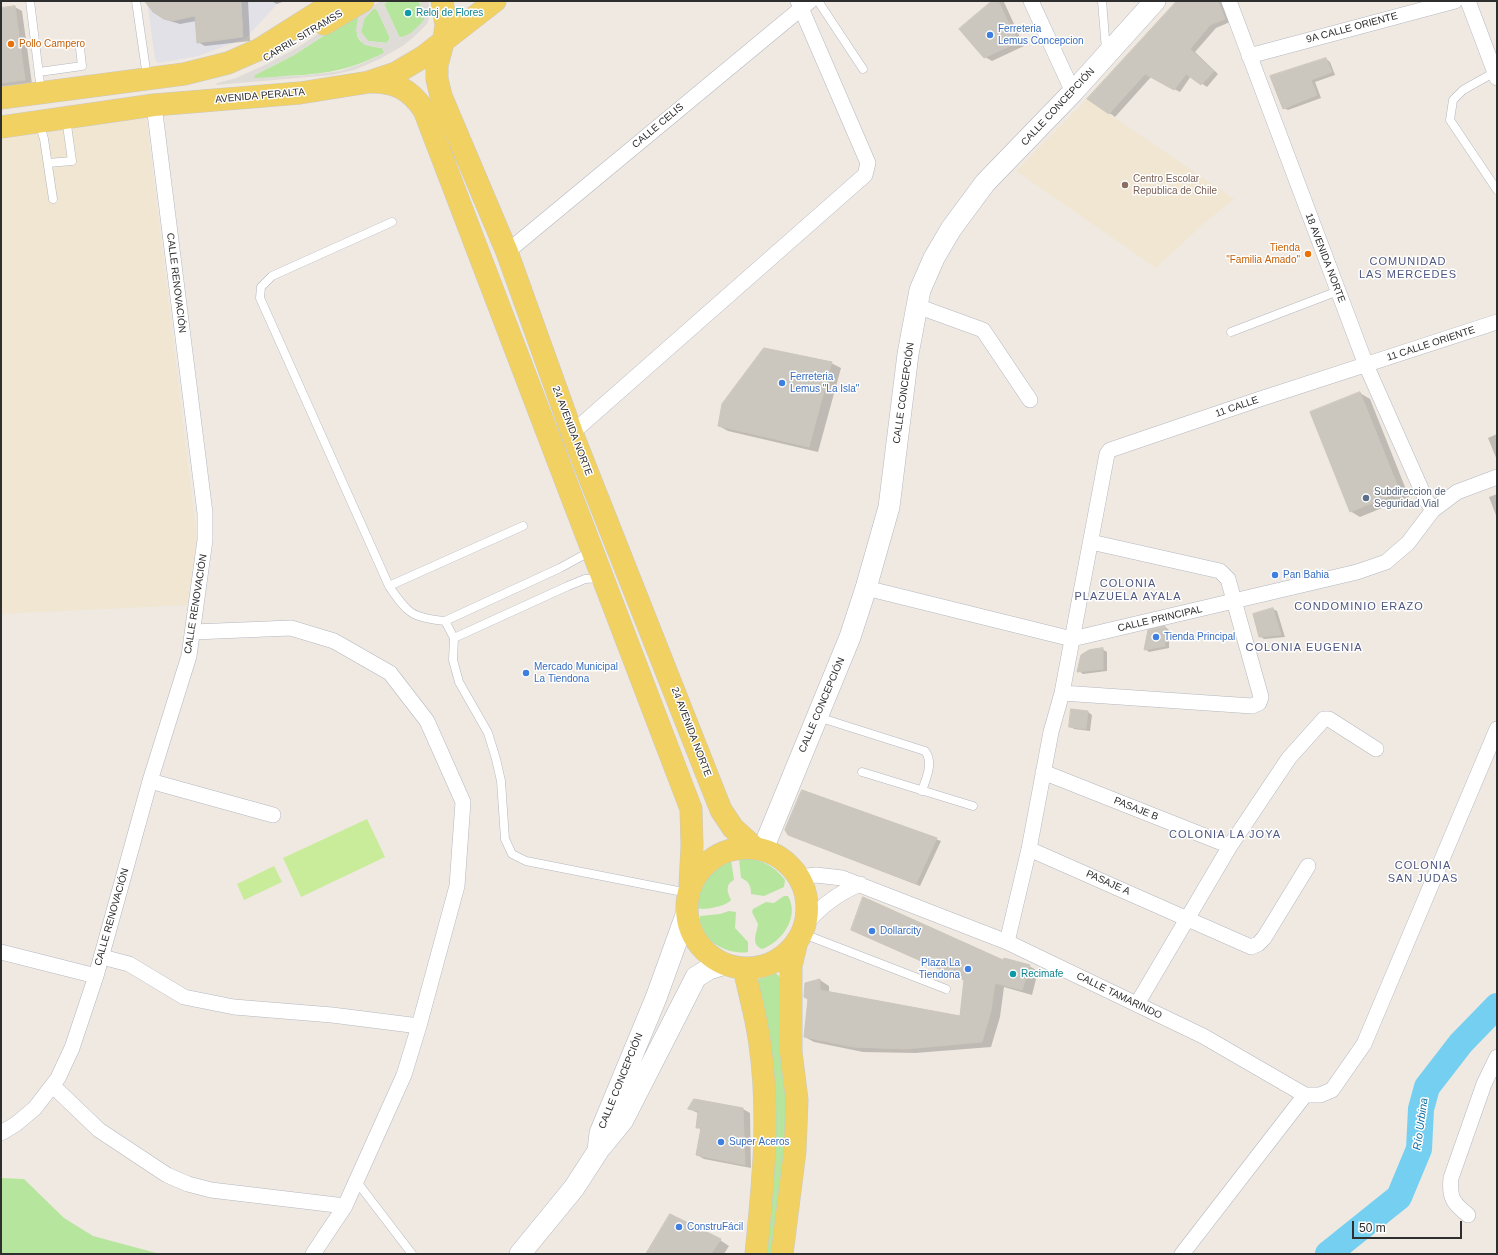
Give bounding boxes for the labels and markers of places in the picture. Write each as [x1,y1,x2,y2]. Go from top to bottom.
place label: Reloj de Flores [416,7,483,19]
marker: Reloj de Flores [403,8,413,18]
place label: Ferreteria Lemus Concepcion [998,23,1084,46]
marker: Ferreteria Lemus Concepcion [985,30,995,40]
place label: Pollo Campero [19,38,85,50]
marker: Pollo Campero [6,39,16,49]
place label: Centro Escolar Republica de Chile [1133,173,1217,196]
marker: Centro Escolar Republica de Chile [1120,180,1130,190]
place label: Tienda "Familia Amado" [1226,242,1300,266]
marker: Tienda "Familia Amado" [1303,249,1313,259]
place label: Ferreteria Lemus "La Isla" [790,371,859,394]
marker: Ferreteria Lemus "La Isla" [777,378,787,388]
place label: Subdireccion de Seguridad Vial [1374,486,1446,510]
marker: Subdireccion de Seguridad Vial [1361,493,1371,503]
place label: Pan Bahia [1283,569,1329,581]
marker: Pan Bahia [1270,570,1280,580]
place label: Tienda Principal [1164,631,1235,643]
marker: Tienda Principal [1151,632,1161,642]
place label: Mercado Municipal La Tiendona [534,661,618,684]
marker: Mercado Municipal La Tiendona [521,668,531,678]
place label: Dollarcity [880,925,921,937]
marker: Dollarcity [867,926,877,936]
place label: Plaza La Tiendona [919,957,960,980]
marker: Plaza La Tiendona [963,964,973,974]
place label: Recimafe [1021,968,1063,980]
marker: Recimafe [1008,969,1018,979]
place label: Super Aceros [729,1136,790,1148]
marker: Super Aceros [716,1137,726,1147]
place label: ConstruFácil [687,1221,743,1233]
marker: ConstruFácil [674,1222,684,1232]

